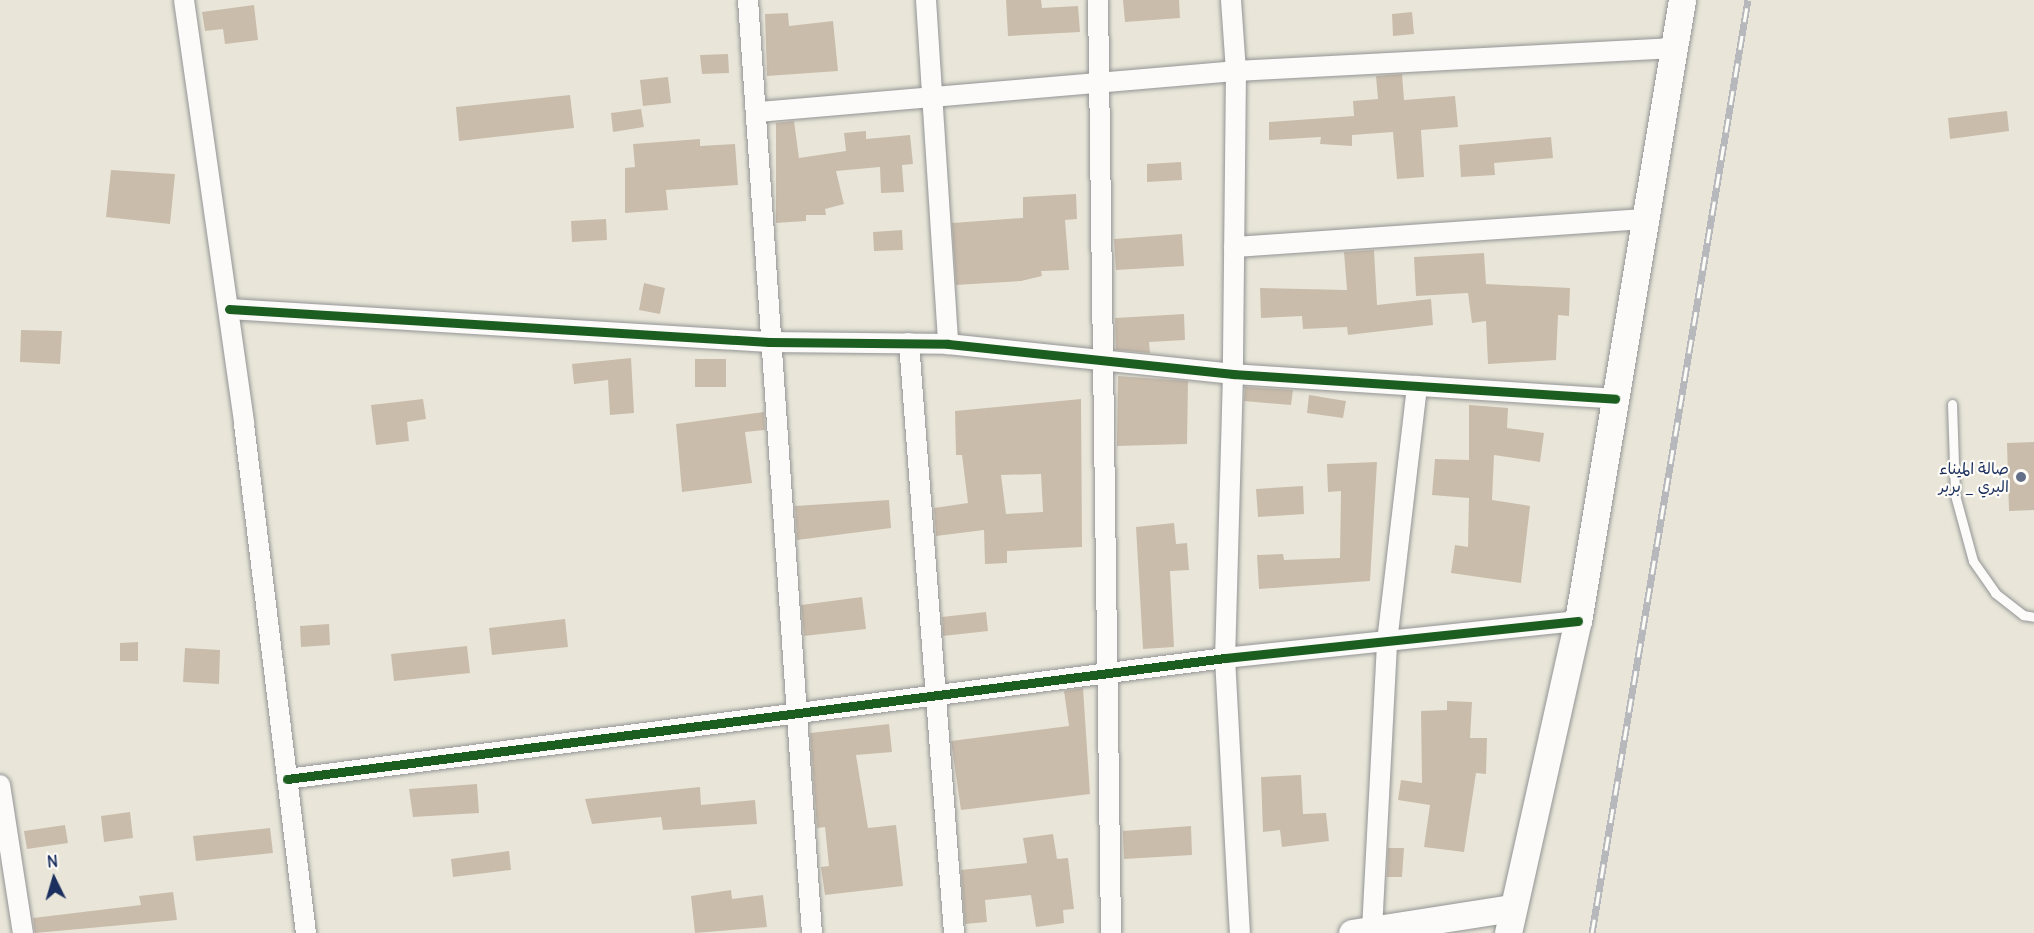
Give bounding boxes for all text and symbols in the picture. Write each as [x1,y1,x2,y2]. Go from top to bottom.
place label: صالة الميناء البري _ بربر [1939,458,2009,496]
marker: صالة الميناء البري _ بربر [2014,470,2028,484]
north arrow [24,849,84,909]
text: N [46,851,59,872]

